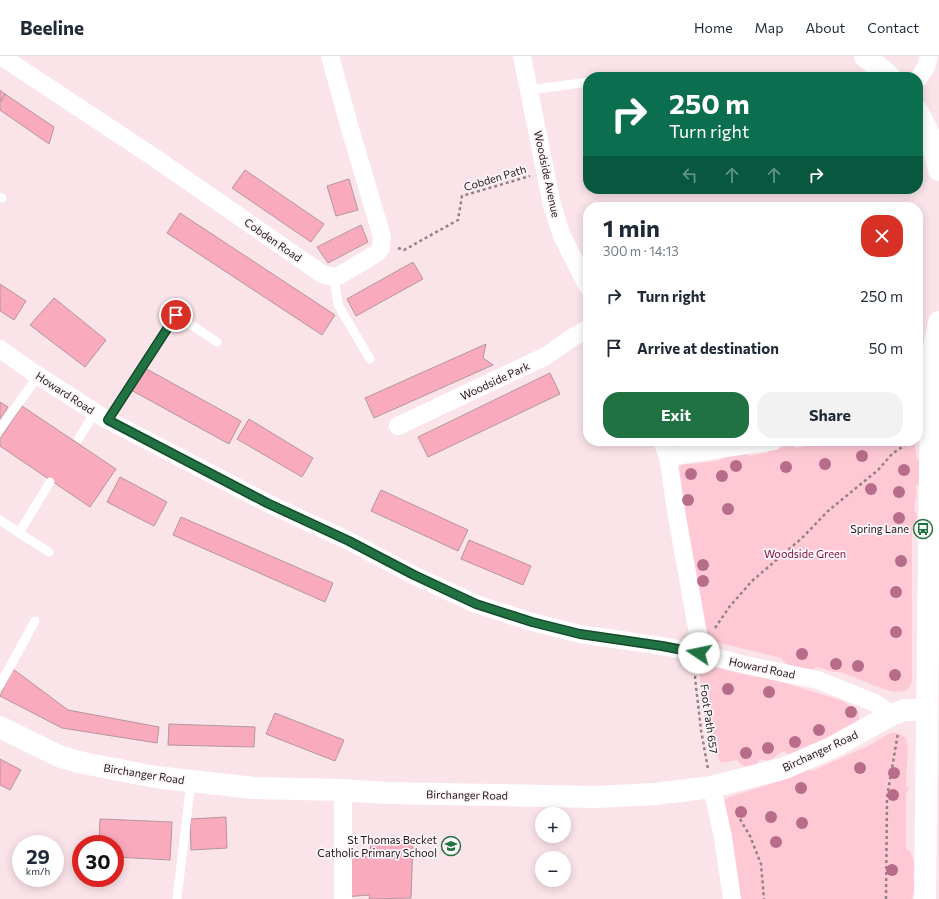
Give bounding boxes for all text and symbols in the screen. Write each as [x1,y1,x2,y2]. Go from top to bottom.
text: Beeline [20,16,84,39]
text: Home [694,19,733,36]
text: Map [755,19,783,36]
text: About [805,19,845,36]
text: Contact [867,19,919,36]
text: 250 m [669,86,750,120]
icon: right [603,88,655,140]
text: Turn right [669,120,749,142]
street label: Woodside Avenue [532,129,563,219]
street label: Cobden Path [462,162,528,193]
icon: left [679,164,701,186]
icon: ahead [721,164,743,186]
icon: ahead [763,164,785,186]
icon: right [805,164,827,186]
text: 1 min [603,213,660,242]
street label: Cobden Road [242,215,304,264]
button: close [861,215,903,257]
text: 300 m · 14:13 [603,243,679,259]
icon: right [603,285,625,307]
text: Turn right [637,287,706,305]
text: 250 m [860,287,903,305]
pin [159,298,193,332]
icon: arrive [165,304,187,326]
icon: arrive [603,337,625,359]
text: Arrive at destination [637,339,779,357]
text: 50 m [869,339,903,357]
street label: Woodside Park [458,359,532,402]
street label: Howard Road [33,369,97,416]
button: Exit [603,392,749,438]
button: Share [757,392,903,438]
bus stop icon: Spring Lane [912,518,934,540]
place label: Spring Lane [850,522,909,535]
park label: Woodside Green [764,547,846,560]
position arrow [678,632,720,674]
street label: Howard Road [728,654,796,681]
street label: Foot Path 657 [698,683,721,755]
street label: Birchanger Road [780,727,860,774]
street label: Birchanger Road [103,761,185,786]
street label: Birchanger Road [426,787,508,802]
map controls [535,807,571,887]
button: + [535,807,571,843]
place label: St Thomas Becket Catholic Primary School [317,833,437,859]
speed limit sign: 30 [72,835,124,887]
school or university icon: St Thomas Becket Catholic Primary School [440,835,462,857]
text: 29 [26,844,50,868]
button: − [535,851,571,887]
text: km/h [26,865,50,877]

